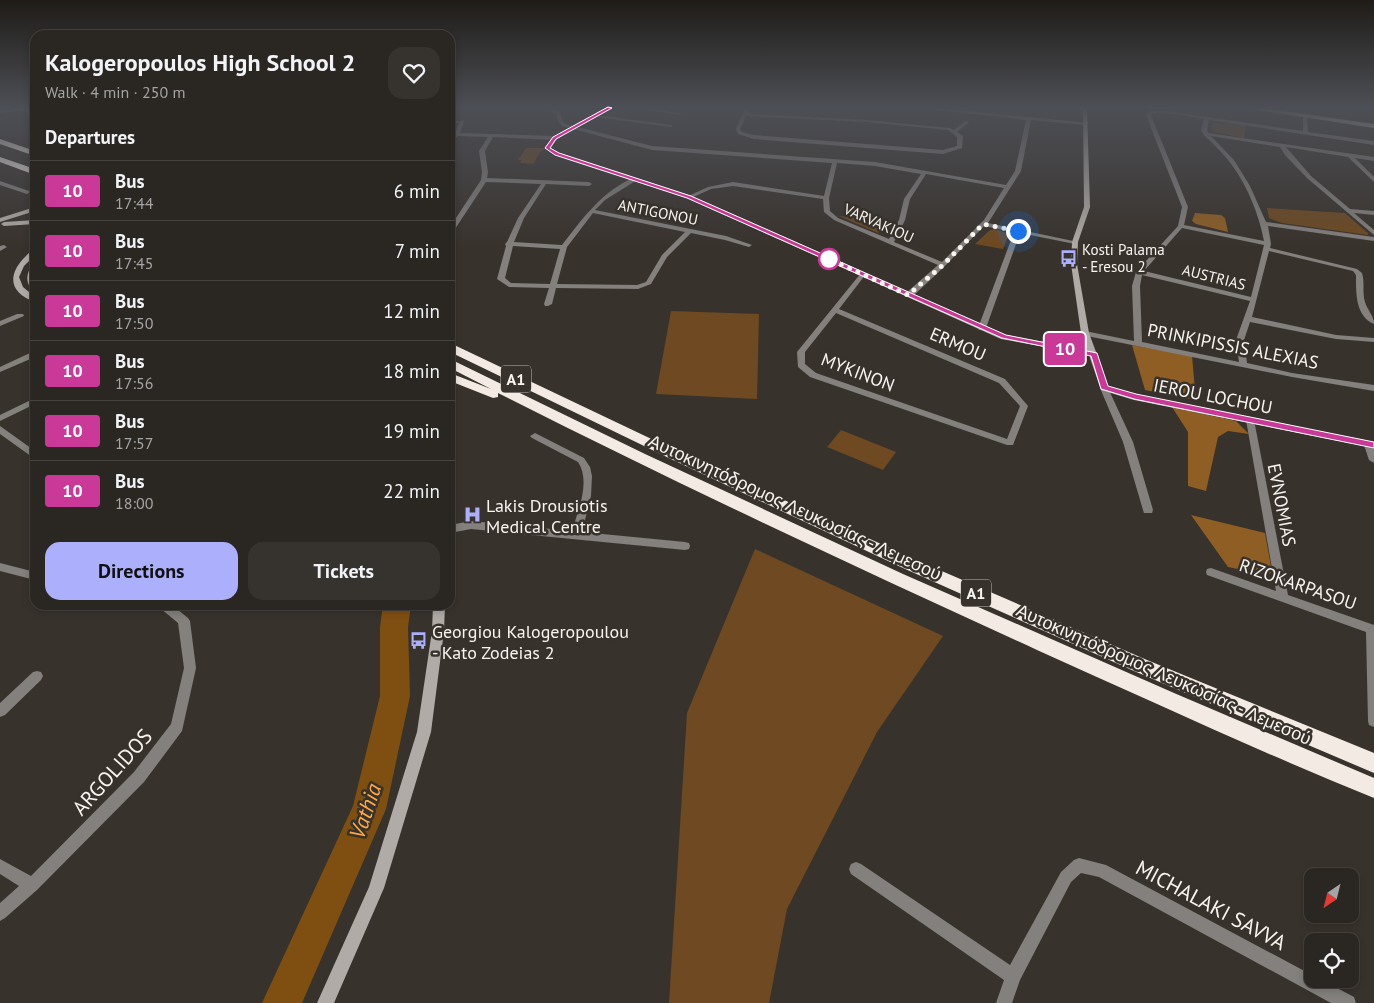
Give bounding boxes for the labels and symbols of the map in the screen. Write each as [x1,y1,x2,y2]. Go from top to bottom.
street label: ANTIGONOU [616,195,700,229]
street label: VARVAKIOU [840,199,917,247]
your location [1006,219,1031,244]
place label: Kosti Palama - Eresou 2 [1082,240,1165,276]
unlabelled marker [818,248,840,270]
bus stop icon: Kosti Palama - Eresou 2 [1058,248,1078,268]
street label: AUSTRIAS [1180,260,1248,294]
street label: PRINKIPISSIS ALEXIAS [1146,318,1320,374]
street label: ERMOU [927,322,989,366]
line badge: 10 [1042,333,1088,365]
street label: MYKINON [818,347,898,397]
road number: A1 [501,366,531,392]
street label: IEROU LOCHOU [1152,373,1274,419]
street label: Αυτοκινητόδρομος Λευκωσίας - Λεμεσού [645,429,945,585]
street label: EVNOMIAS [1263,462,1301,548]
place label: Lakis Drousiotis Medical Centre [486,494,608,538]
hospital icon: Lakis Drousiotis Medical Centre [462,505,482,525]
street label: RIZOKARPASOU [1236,553,1360,615]
road number: A1 [961,580,991,606]
street label: Αυτοκινητόδρομος Λευκωσίας - Λεμεσού [1013,598,1315,750]
place label: Georgiou Kalogeropoulou - Kato Zodeias 2 [432,620,629,664]
bus stop icon: Georgiou Kalogeropoulou - Kato Zodeias 2 [408,631,428,651]
street label: ARGOLIDOS [66,723,158,821]
water label: Vathia [343,779,388,842]
street label: MICHALAKI SAVVA [1131,854,1292,956]
north arrow [1304,868,1359,922]

